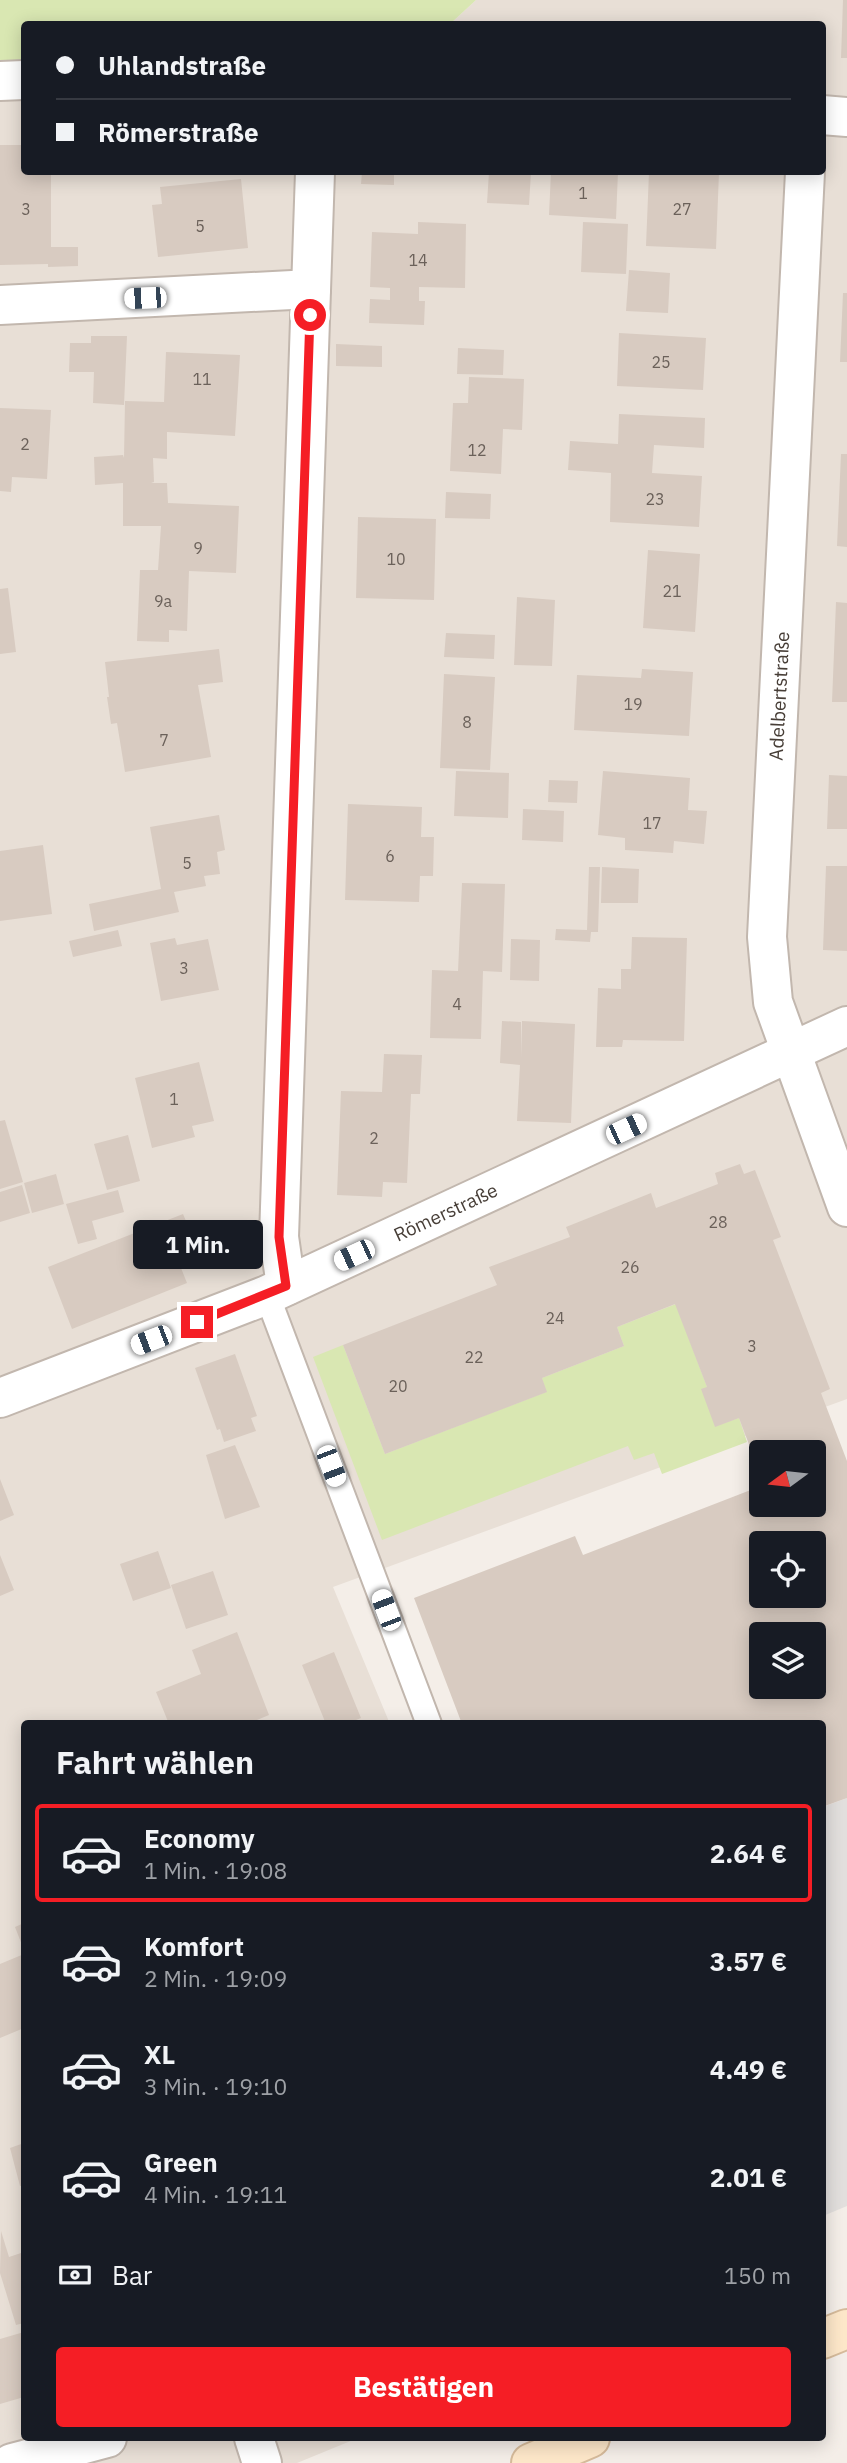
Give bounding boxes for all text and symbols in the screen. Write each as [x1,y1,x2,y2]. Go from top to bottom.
text: Uhlandstraße [98,48,266,82]
text: Römerstraße [98,115,259,149]
house number: 1 [578,183,588,203]
house number: 3 [21,199,31,219]
house number: 27 [672,199,692,219]
house number: 5 [195,216,205,236]
house number: 14 [408,250,428,270]
car [124,287,167,309]
route start [294,299,326,331]
house number: 25 [651,352,671,372]
house number: 11 [192,369,212,389]
house number: 2 [20,434,30,454]
house number: 12 [467,440,487,460]
house number: 23 [645,489,665,509]
house number: 9 [193,538,203,558]
house number: 10 [386,549,406,569]
house number: 21 [662,581,682,601]
house number: 9a [154,591,173,611]
street label: Adelbertstraße [764,631,794,761]
house number: 19 [623,694,643,714]
house number: 8 [462,712,472,732]
house number: 7 [159,730,169,750]
house number: 17 [642,813,662,833]
house number: 6 [385,846,395,866]
house number: 5 [182,853,192,873]
house number: 3 [179,958,189,978]
house number: 4 [452,994,462,1014]
house number: 1 [169,1089,179,1109]
car [603,1111,650,1147]
house number: 2 [369,1128,379,1148]
street label: Römerstraße [390,1178,501,1247]
house number: 28 [708,1212,728,1232]
callout: 1 Min. [132,1220,262,1270]
text: 1 Min. [165,1229,231,1259]
car [331,1237,378,1273]
house number: 26 [620,1257,640,1277]
route end [181,1306,213,1338]
house number: 24 [545,1308,565,1328]
car [128,1323,175,1357]
house number: 3 [747,1336,757,1356]
house number: 22 [464,1347,484,1367]
house number: 20 [388,1376,408,1396]
north arrow [749,1440,826,1517]
map controls [749,1440,826,1699]
car [314,1443,349,1489]
button: locate [749,1531,826,1608]
car [369,1587,404,1633]
button: layers [749,1622,826,1699]
text: Fahrt wählen [56,1741,254,1783]
text: Economy [144,1821,255,1855]
icon: car [60,1822,123,1885]
text: 2.64 € [710,1836,787,1870]
text: 1 Min. · 19:08 [144,1855,287,1885]
text: Komfort [144,1929,244,1963]
icon: car [60,1930,123,1993]
text: 3.57 € [710,1944,787,1978]
text: 2 Min. · 19:09 [144,1963,287,1993]
text: XL [144,2037,175,2071]
icon: car [60,2038,123,2101]
text: 4.49 € [710,2052,787,2086]
text: 3 Min. · 19:10 [144,2071,287,2101]
text: Green [144,2145,218,2179]
icon: car [60,2146,123,2209]
text: 2.01 € [710,2160,787,2194]
text: 4 Min. · 19:11 [144,2179,287,2209]
icon: cash [56,2256,94,2294]
text: Bar [112,2258,152,2292]
text: 150 m [724,2260,791,2290]
button: Bestätigen [56,2347,791,2427]

